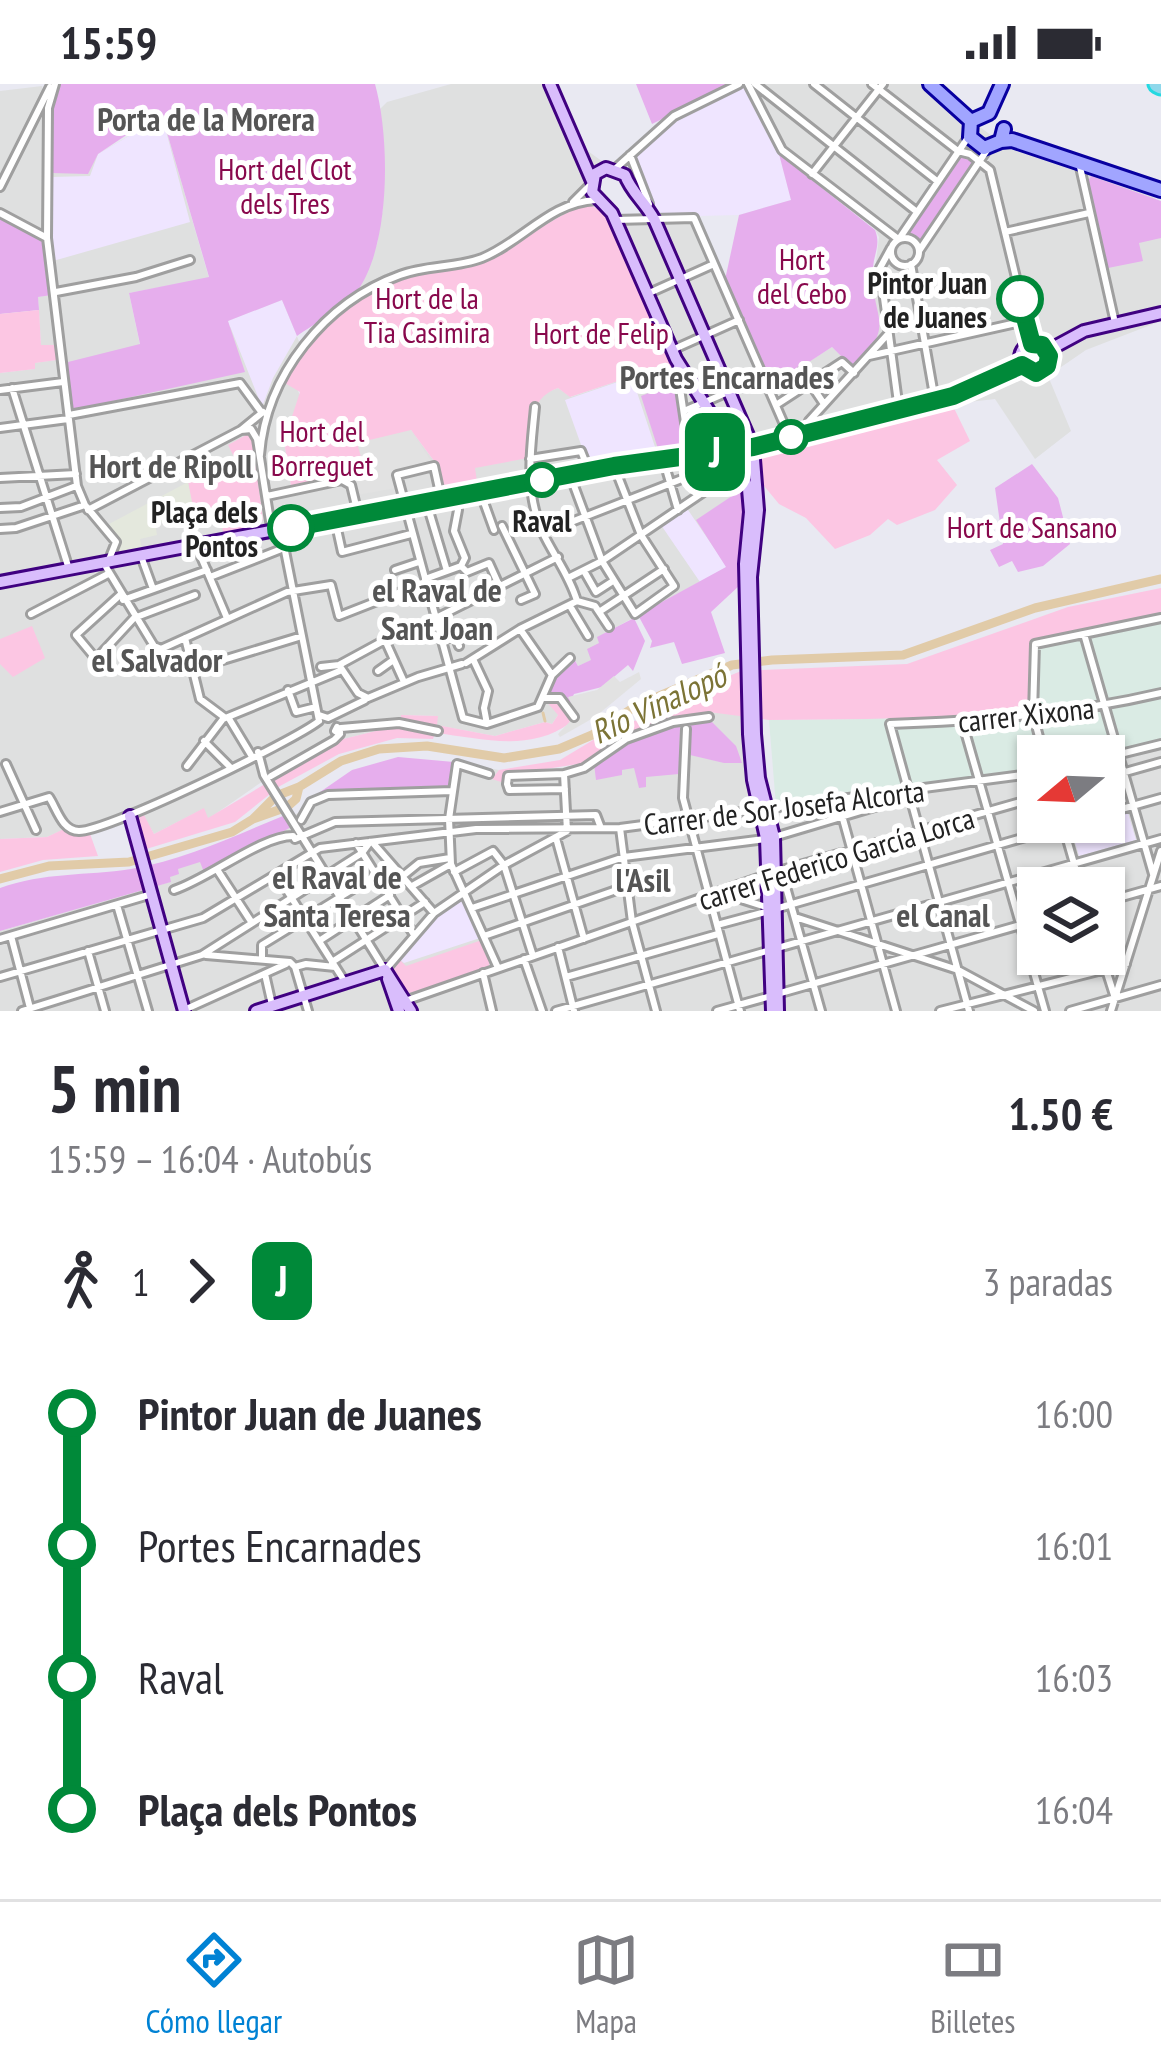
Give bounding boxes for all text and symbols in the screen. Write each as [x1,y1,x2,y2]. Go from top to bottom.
text: 15:59 [60,13,157,71]
district label: Porta de la Morera [97,97,315,140]
park label: Hort del Clot dels Tres [218,149,352,222]
park label: Hort del Cebo [757,239,847,312]
place label: Pintor Juan de Juanes [868,263,987,336]
marker: Pintor Juan de Juanes [998,277,1042,321]
park label: Hort de la Tia Casimira [364,278,490,351]
park label: Hort de Felip [533,313,669,352]
district label: Portes Encarnades [620,355,834,398]
park label: Hort del Borreguet [271,411,374,484]
line badge: J [676,413,754,491]
unlabelled marker [775,421,807,453]
text: J [709,424,721,479]
district label: Hort de Ripoll [89,444,254,487]
marker: Raval [526,464,558,496]
place label: Plaça dels Pontos [151,492,258,565]
place label: Raval [512,501,572,540]
marker: Plaça dels Pontos [269,506,313,550]
park label: Hort de Sansano [947,507,1117,546]
district label: el Raval de Sant Joan [372,568,502,649]
district label: el Salvador [92,638,223,681]
water label: Río Vinalopó [584,652,735,753]
street label: carrer Xixona [956,687,1096,741]
north arrow [1017,735,1125,843]
map controls [1017,735,1125,975]
street label: Carrer de Sor Josefa Alcorta [641,770,927,844]
street label: carrer Federico García Lorca [694,798,978,918]
district label: el Raval de Santa Teresa [263,855,411,936]
district label: l'Asil [615,858,672,901]
button: layers [1017,867,1125,975]
district label: el Canal [896,893,991,936]
text: 5 min [48,1045,181,1130]
text: 1.50 € [1008,1084,1113,1142]
text: 15:59 – 16:04 · Autobús [48,1133,372,1184]
icon: walk [48,1248,114,1314]
icon: forward [168,1248,234,1314]
text: J [276,1253,288,1308]
text: 1 [132,1256,150,1307]
text: 3 paradas [983,1256,1113,1307]
text: Pintor Juan de Juanes [138,1384,482,1442]
text: 16:00 [1035,1388,1113,1439]
text: Portes Encarnades [138,1516,422,1574]
text: 16:01 [1035,1520,1113,1571]
text: Raval [138,1648,224,1706]
text: 16:03 [1035,1652,1113,1703]
text: Plaça dels Pontos [138,1780,417,1838]
text: 16:04 [1035,1784,1113,1835]
tab: Cómo llegar [146,1927,282,2042]
tab: Mapa [573,1927,639,2042]
tab: Billetes [930,1927,1015,2042]

